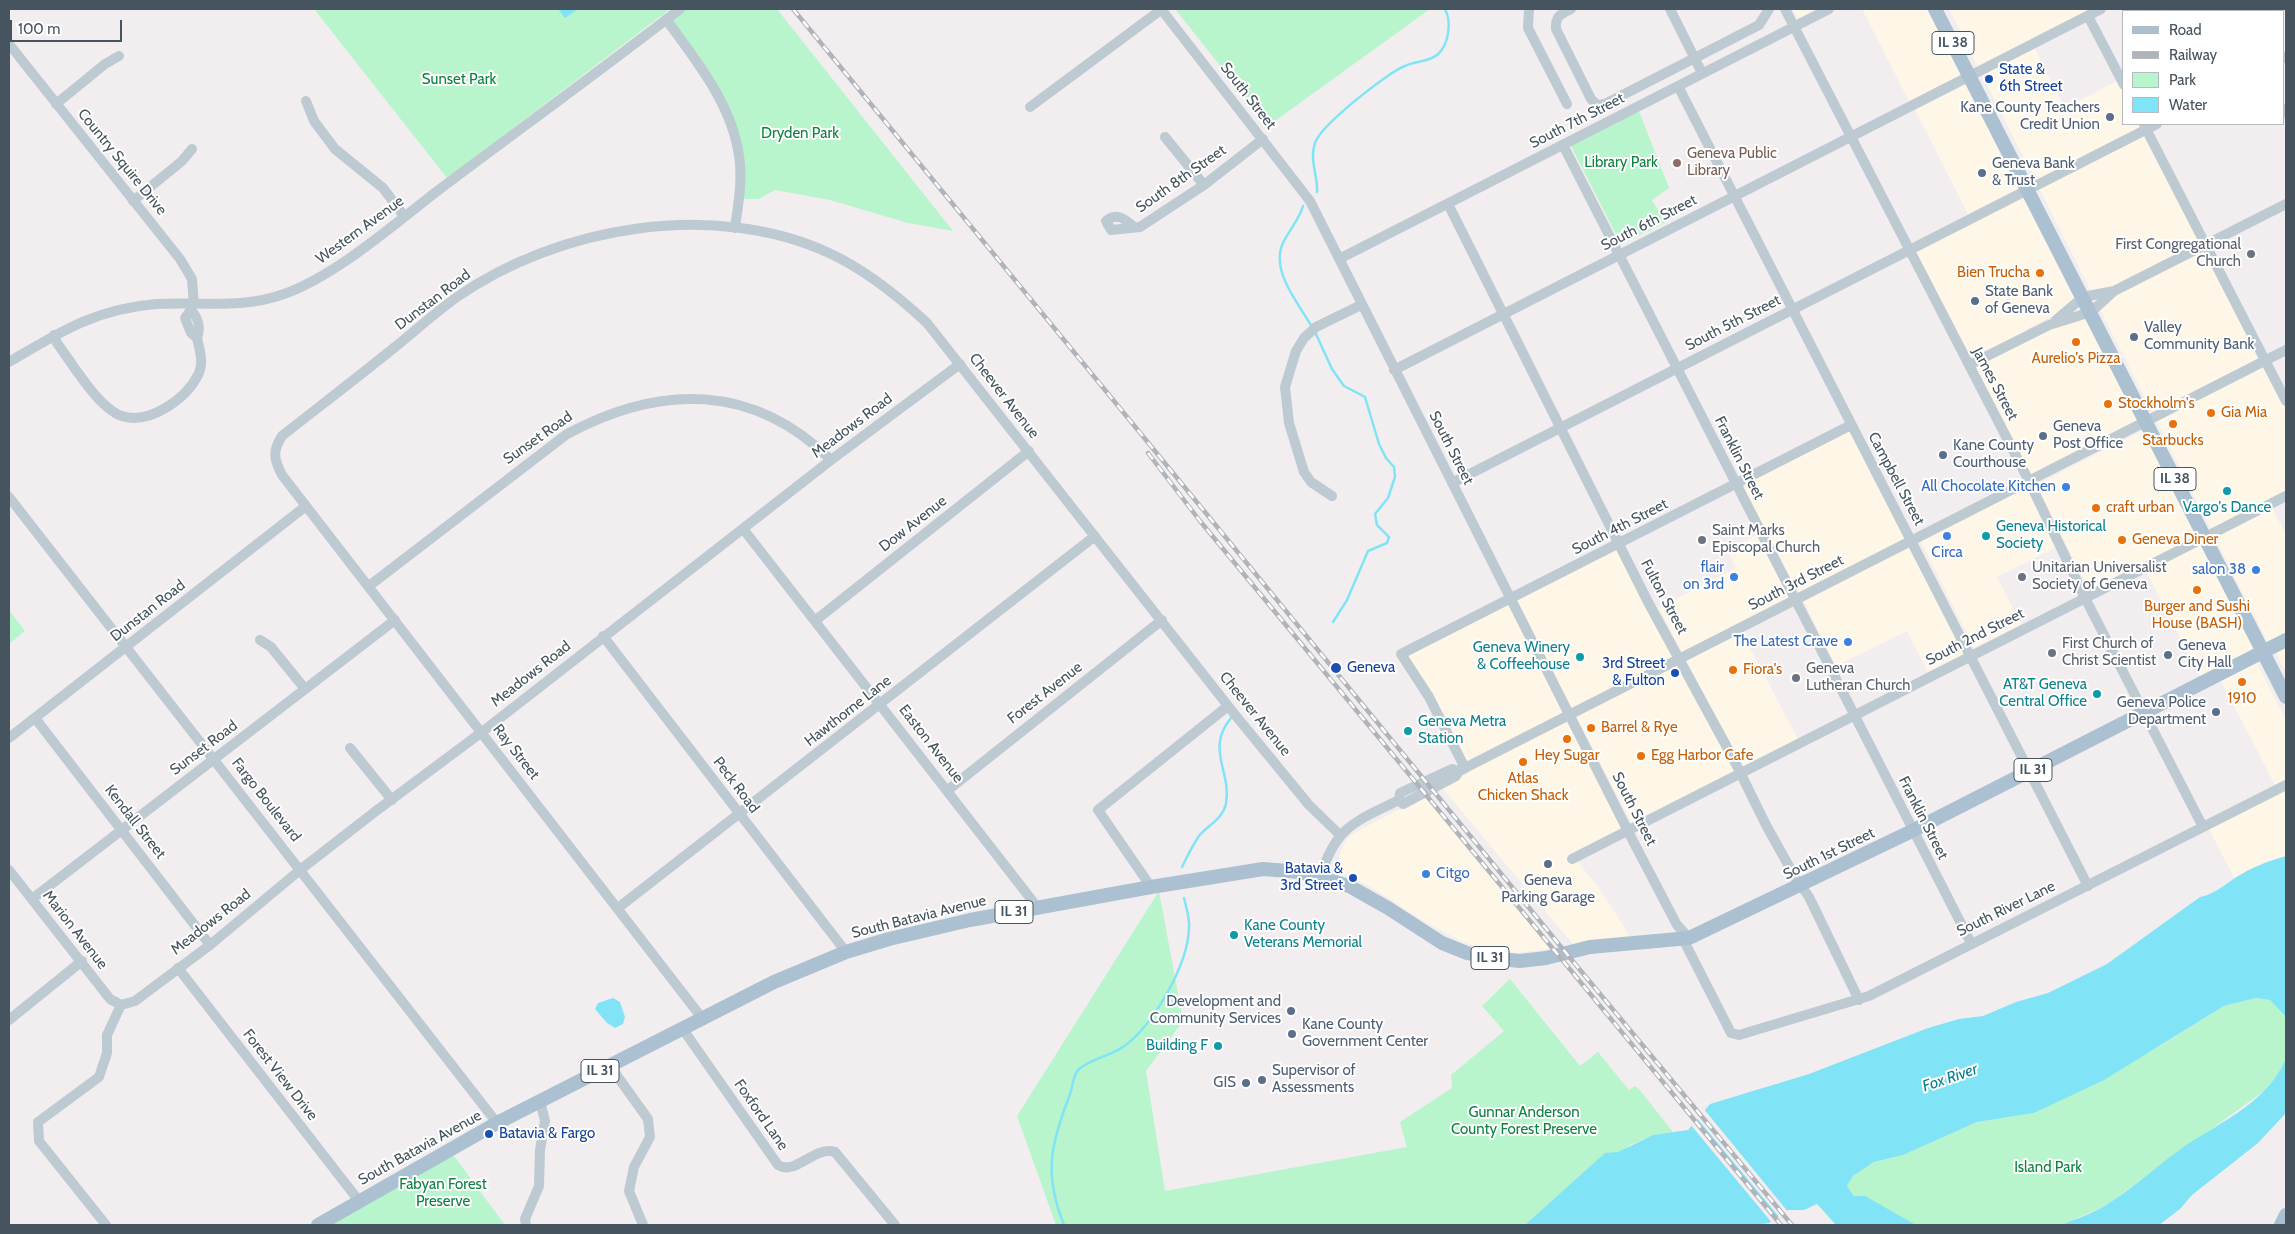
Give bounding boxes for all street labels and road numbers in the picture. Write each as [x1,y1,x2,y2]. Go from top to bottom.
road number: IL 38 [1932,32,1974,54]
street label: South Street [1216,59,1280,133]
street label: South 7th Street [1527,89,1627,153]
street label: Country Squire Drive [74,105,170,219]
street label: South 8th Street [1133,141,1229,217]
street label: South 6th Street [1598,191,1700,255]
street label: Western Avenue [313,192,407,268]
street label: Dunstan Road [392,266,474,334]
street label: South 5th Street [1682,291,1784,355]
street label: James Street [1968,345,2022,423]
street label: Cheever Avenue [965,350,1043,442]
street label: Meadows Road [808,390,896,462]
street label: Sunset Road [500,408,576,468]
street label: South Street [1425,408,1477,488]
street label: Franklin Street [1710,413,1768,503]
street label: Campbell Street [1864,429,1928,529]
road number: IL 38 [2154,468,2196,490]
street label: Dow Avenue [876,492,950,556]
street label: South 4th Street [1569,495,1671,559]
street label: South 3rd Street [1745,551,1847,615]
street label: Fulton Street [1637,557,1691,637]
street label: Dunstan Road [107,576,189,646]
street label: South 2nd Street [1923,604,2027,670]
street label: Meadows Road [487,637,575,711]
street label: Forest Avenue [1004,658,1086,728]
street label: Cheever Avenue [1216,668,1294,760]
street label: Hawthorne Lane [801,672,895,750]
street label: Easton Avenue [895,701,967,787]
street label: Sunset Road [167,717,241,779]
street label: Ray Street [489,721,543,783]
street label: Peck Road [709,753,763,817]
street label: Fargo Boulevard [228,754,304,846]
road number: IL 31 [2014,758,2052,782]
street label: South Street [1608,769,1660,849]
street label: Franklin Street [1894,773,1952,863]
street label: Kendall Street [101,782,169,862]
street label: South 1st Street [1780,824,1878,884]
street label: South River Lane [1954,877,2058,941]
street label: Meadows Road [167,885,255,959]
street label: Marion Avenue [39,887,111,973]
street label: South Batavia Avenue [850,892,988,942]
road number: IL 31 [995,900,1033,924]
road number: IL 31 [1471,946,1509,970]
street label: Forest View Drive [239,1026,321,1124]
road number: IL 31 [581,1060,619,1082]
street label: Foxford Lane [730,1076,792,1154]
street label: South Batavia Avenue [355,1107,485,1189]

